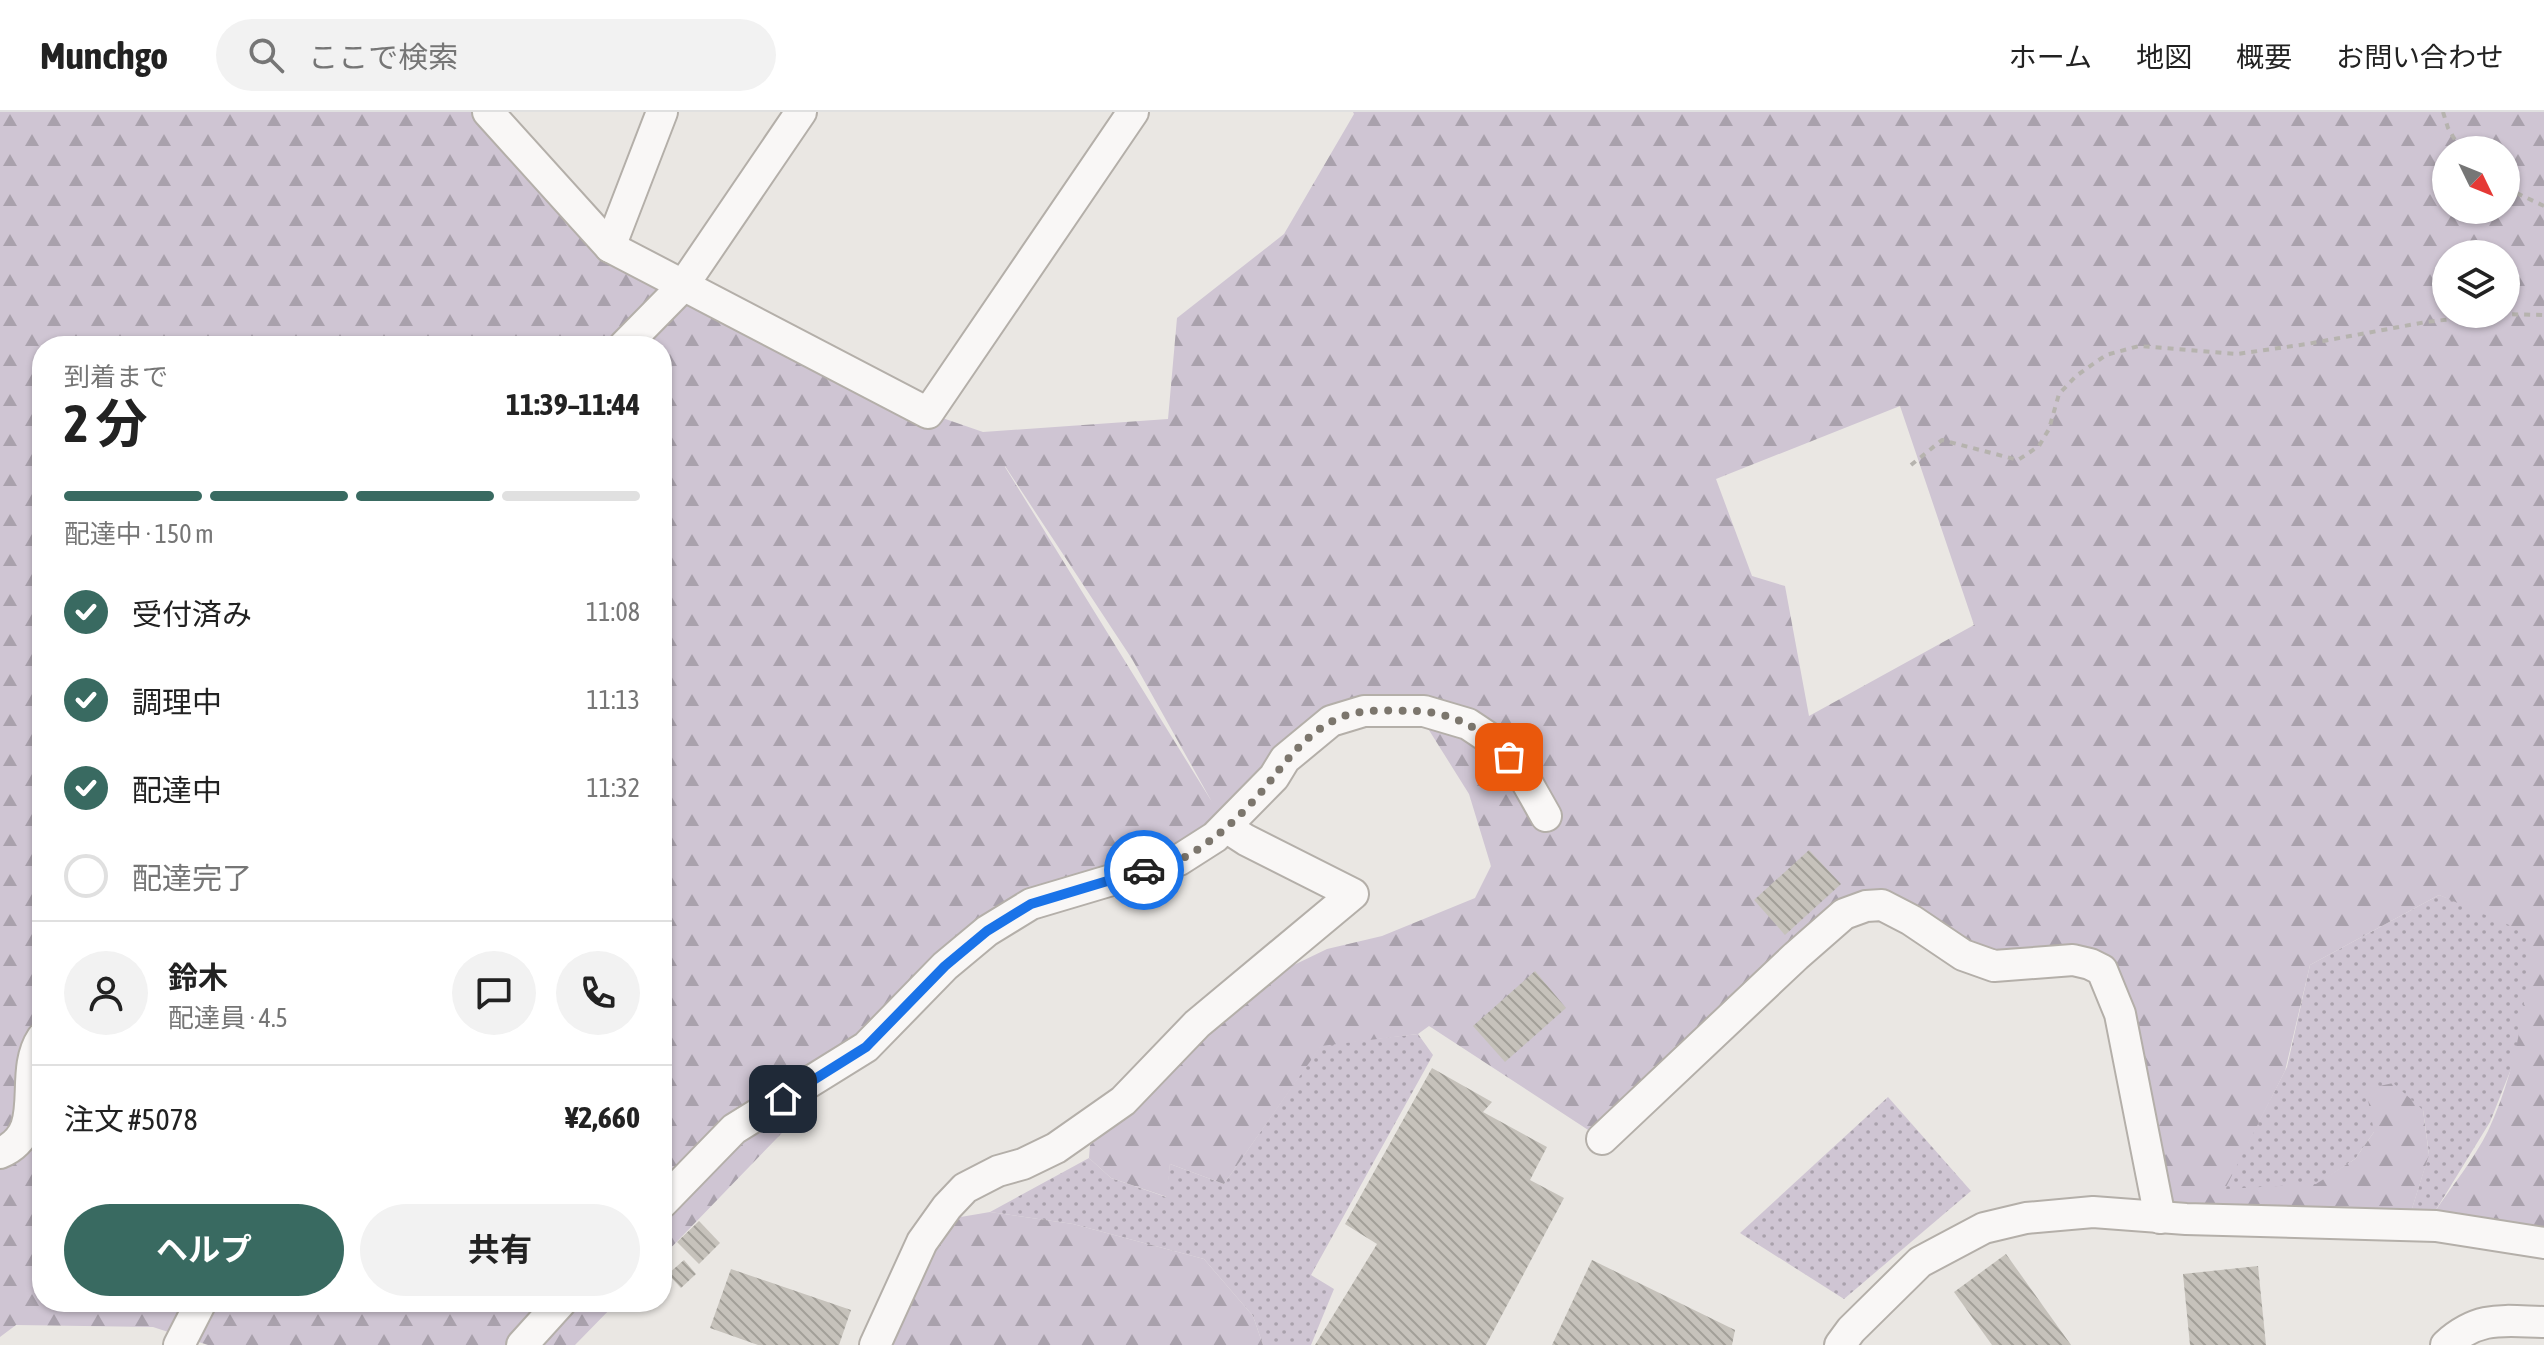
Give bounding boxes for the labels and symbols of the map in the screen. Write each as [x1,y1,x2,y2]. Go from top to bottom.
north arrow [2432,136,2520,224]
pin [1475,723,1543,791]
courier [1104,830,1184,910]
pin [749,1065,817,1133]

